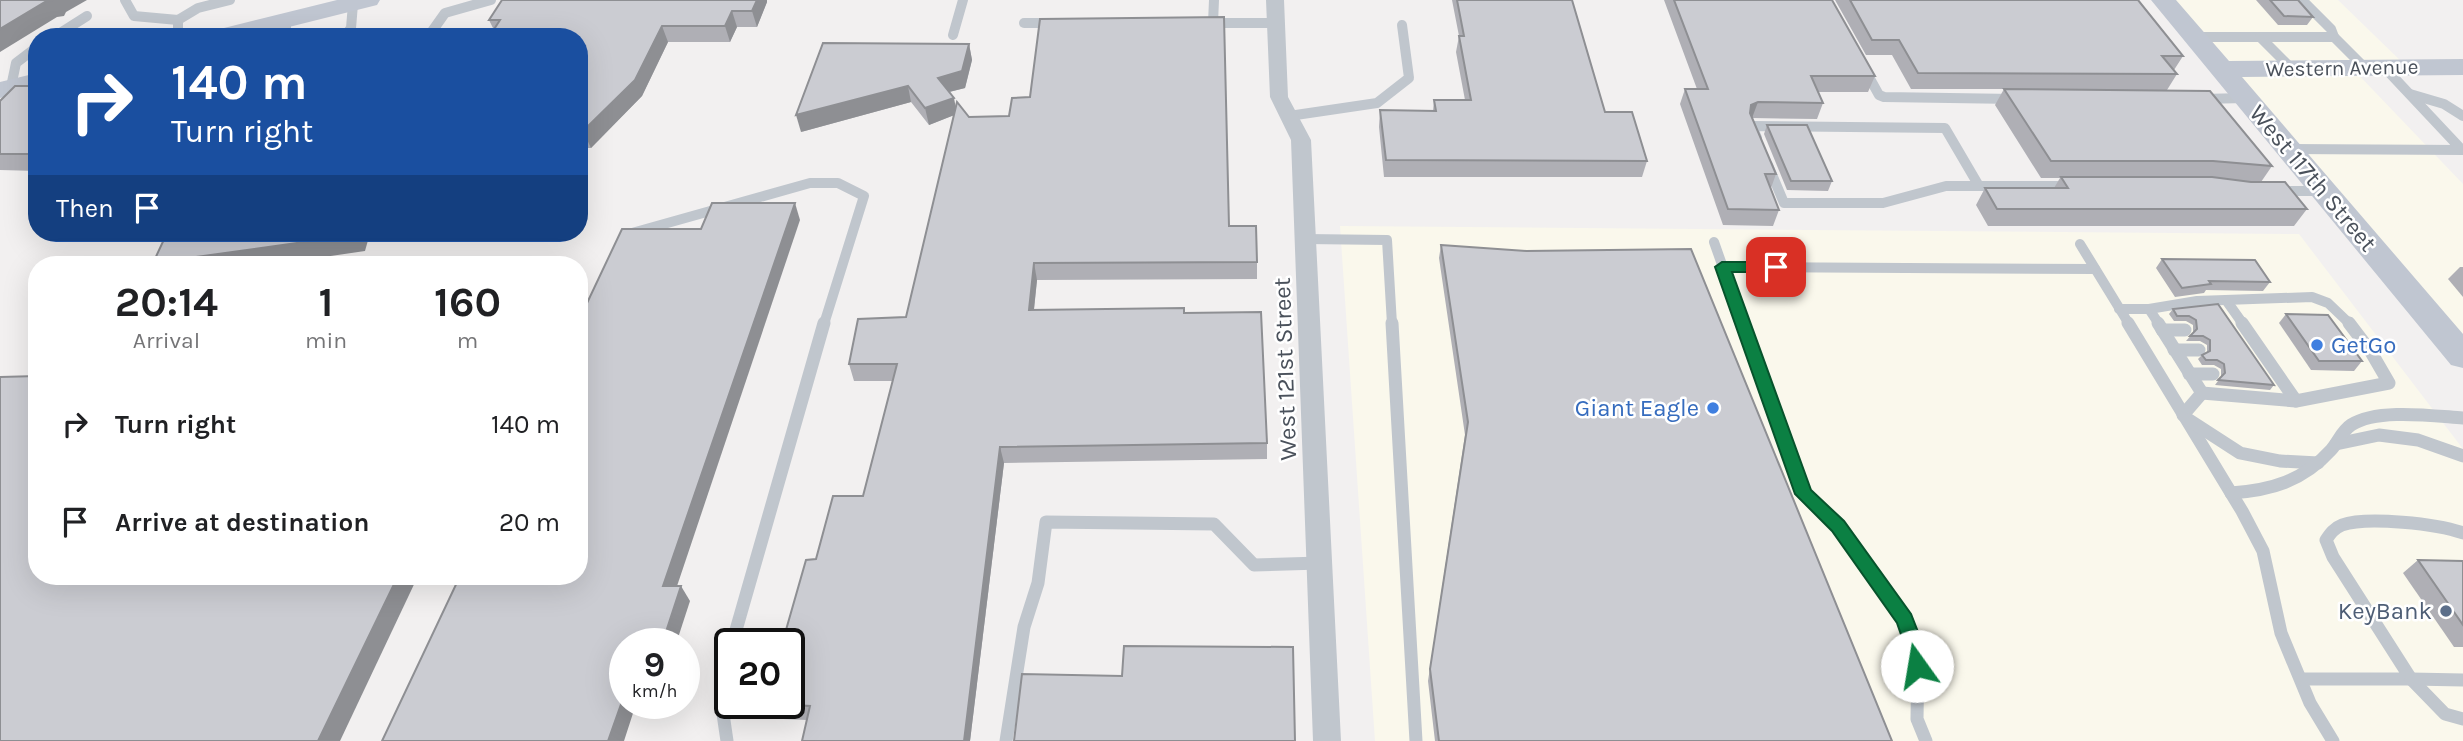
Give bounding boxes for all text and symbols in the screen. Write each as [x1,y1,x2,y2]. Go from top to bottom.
text: 140 m [171,54,308,111]
street label: Western Avenue [2265,55,2419,81]
icon: right [56,56,147,147]
street label: West 117th Street [2244,99,2382,257]
text: Turn right [171,113,313,150]
icon: arrive [128,189,166,227]
text: Then [56,193,114,224]
pin [1746,237,1806,297]
icon: arrive [1757,248,1795,286]
text: 20:14 [115,277,218,327]
text: 1 [319,277,334,327]
text: 160 [434,277,501,327]
street label: West 121st Street [1268,277,1302,461]
text: Arrival [133,327,200,354]
text: min [305,327,347,354]
text: m [457,327,478,354]
place label: GetGo [2331,331,2396,359]
marker: GetGo [2309,337,2325,353]
place label: Giant Eagle [1575,394,1699,422]
marker: Giant Eagle [1705,400,1721,416]
icon: right [56,405,94,443]
text: Turn right [115,409,236,440]
text: 140 m [491,409,560,440]
icon: arrive [56,503,94,541]
text: Arrive at destination [115,507,369,538]
text: 20 m [499,507,560,538]
place label: KeyBank [2338,597,2432,625]
marker: KeyBank [2438,603,2454,619]
speed limit sign: 20 [714,628,805,719]
position arrow [1880,629,1954,703]
text: 9 [644,644,665,685]
text: km/h [632,680,677,702]

